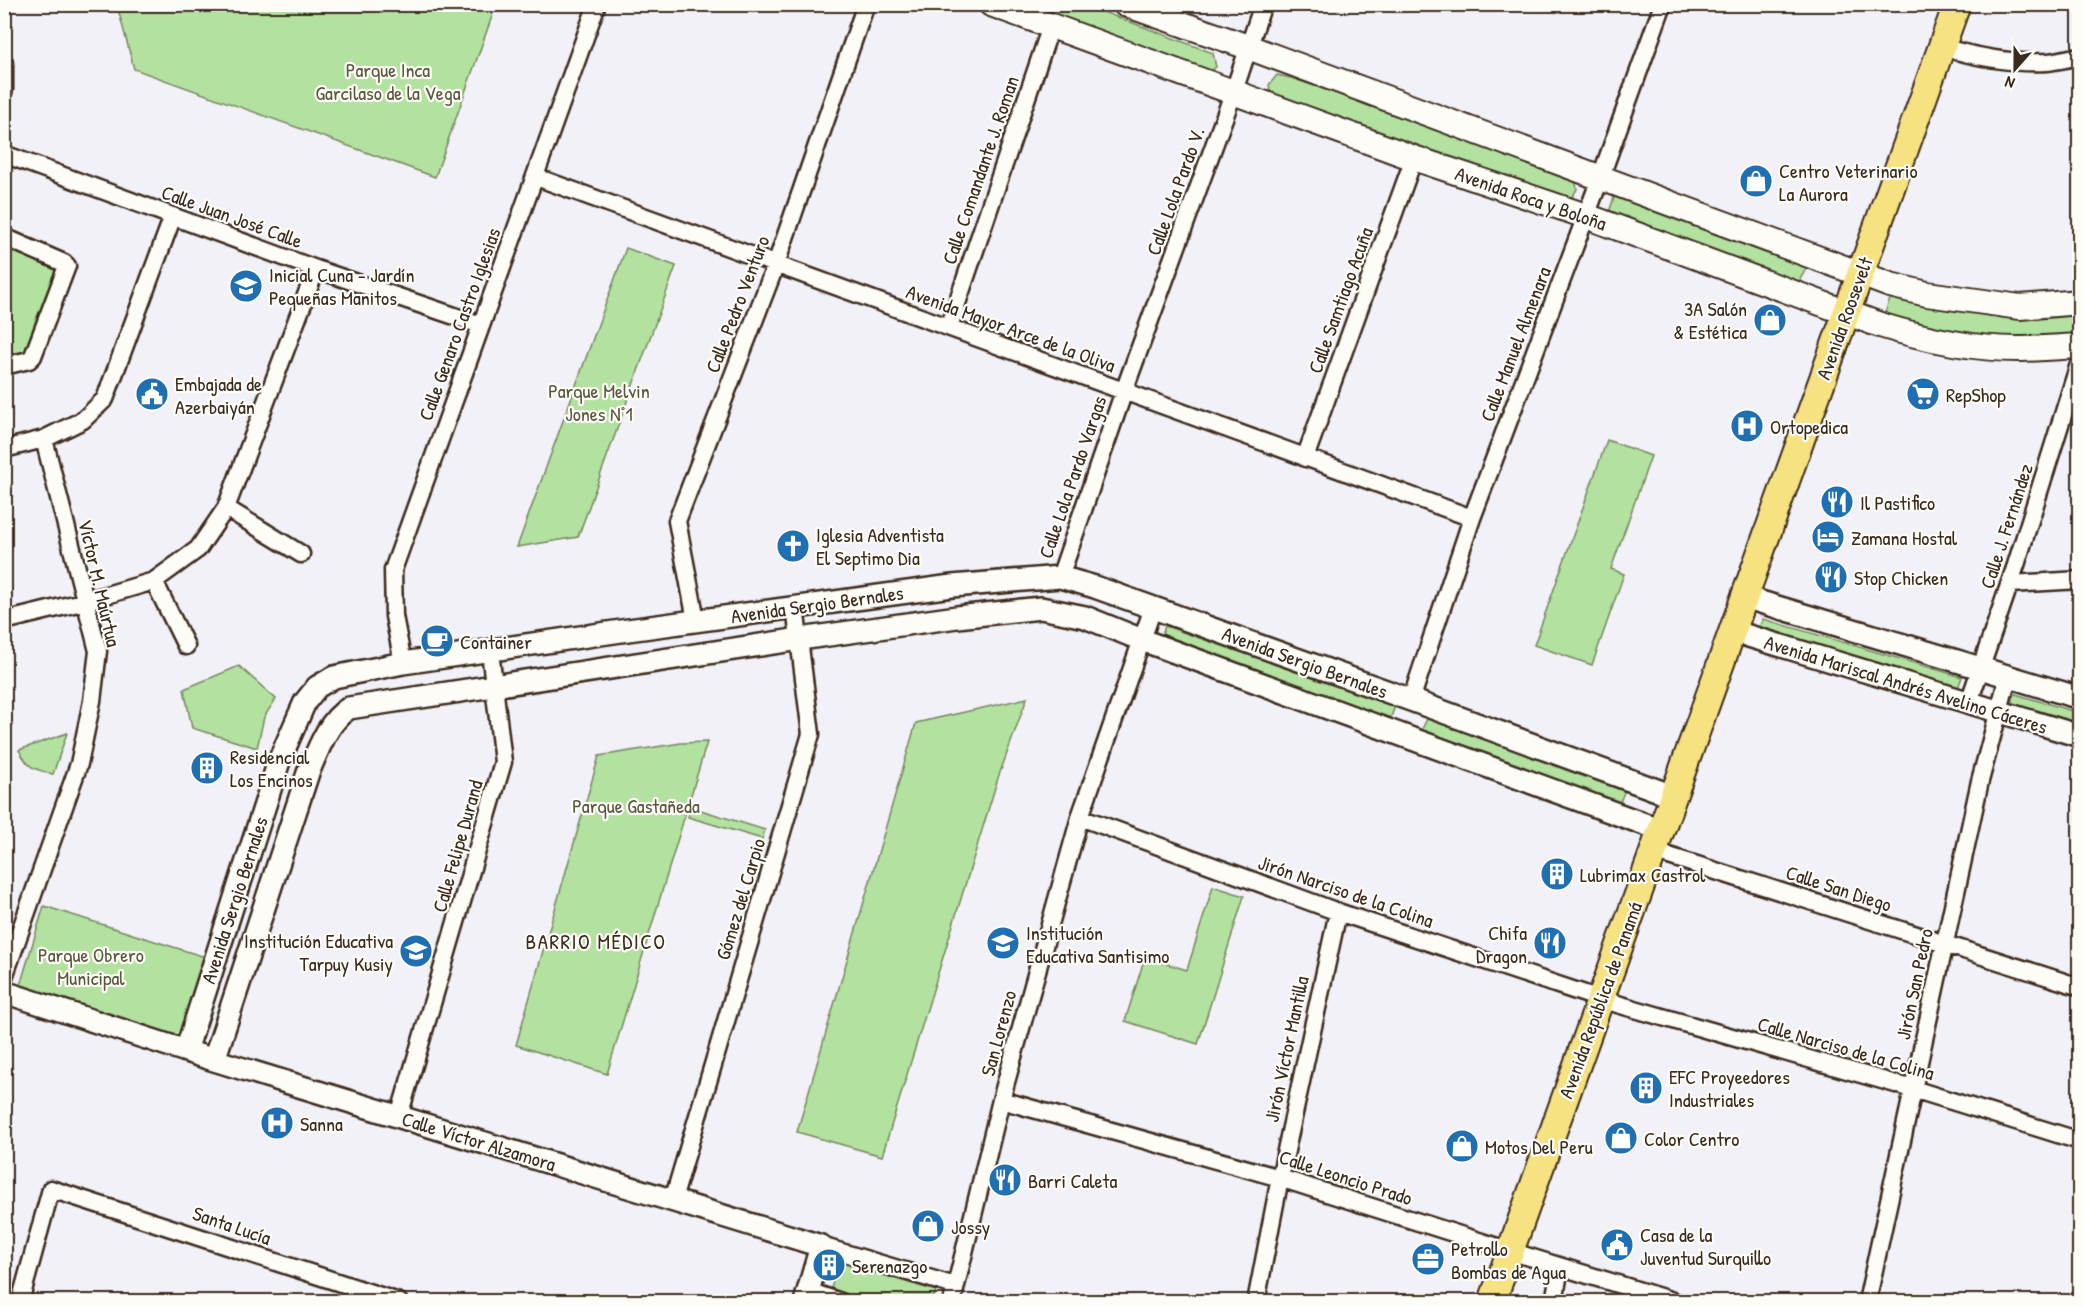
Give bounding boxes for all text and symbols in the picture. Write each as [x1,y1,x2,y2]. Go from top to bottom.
north arrow [1985,39,2045,99]
park label: Parque Inca Garcilaso de la Vega [316,56,461,106]
text: N [2001,71,2018,95]
street label: Calle Comandante J. Roman [935,72,1025,268]
street label: Calle Lola Pardo V. [1139,123,1211,259]
place label: Centro Veterinario La Aurora [1779,157,1918,207]
street label: Avenida Roca y Boloña [1452,159,1610,237]
shop icon: Centro Veterinario La Aurora [1738,163,1774,199]
street label: Calle Juan José Calle [158,178,306,254]
street label: Calle Samtiago Acuña [1301,223,1379,377]
street label: Calle Genaro Castro Iglesias [412,224,507,424]
street label: Calle Pedro Venturo [698,232,776,376]
street label: Avenida Roosevelt [1809,252,1879,383]
place label: Inicial Cuna - Jardín Pequeñas Manitos [269,261,415,311]
street label: Calle Manuel Almenara [1473,263,1557,425]
school or university icon: Inicial Cuna - Jardín Pequeñas Manitos [228,268,264,304]
street label: Avenida Mayor Arce de la Oliva [903,278,1119,378]
place label: 3A Salón & Estética [1673,295,1747,345]
shop icon: 3A Salón & Estética [1752,302,1788,338]
place label: Embajada de Azerbaiyán [175,370,262,420]
public building icon: Embajada de Azerbaiyán [134,376,170,412]
supermarket icon: RepShop [1905,376,1941,412]
park label: Parque Melvin Jones N°1 [548,377,650,427]
place label: RepShop [1946,381,2006,408]
street label: Calle Lola Pardo Vargas [1032,392,1113,562]
hospital icon: Ortopedica [1729,408,1765,444]
place label: Ortopedica [1770,413,1848,440]
street label: Calle J. Fernández [1973,460,2039,592]
restaurant icon: Il Pastifico [1819,484,1855,520]
place label: Il Pastifico [1860,489,1935,516]
street label: Víctor M. Maúrtua [72,517,128,649]
hotel icon: Zamana Hostal [1810,519,1846,555]
place label: Iglesia Adventista El Septimo Dia [816,521,944,571]
place label: Zamana Hostal [1851,524,1958,551]
church icon: Iglesia Adventista El Septimo Dia [775,528,811,564]
restaurant icon: Stop Chicken [1813,559,1849,595]
place label: Stop Chicken [1854,564,1948,591]
street label: Avenida Sergio Bernales [729,578,905,629]
street label: Avenida Sergio Bernales [1219,620,1392,705]
cafe icon: Container [419,623,455,659]
place label: Container [460,628,532,655]
street label: Avenida Mariscal Andrés Avelino Cáceres [1761,628,2051,740]
place label: Residencial Los Encinos [230,743,313,793]
building icon: Residencial Los Encinos [189,750,225,786]
street label: Calle Felipe Durand [425,777,489,915]
park label: Parque Gastañeda [572,792,700,819]
street label: Avenida Sergio Bernales [194,813,274,987]
street label: Gómez del Carpio [709,835,771,963]
street label: Jirón Narciso de la Colina [1255,848,1437,934]
building icon: Lubrimax Castrol [1539,856,1575,892]
street label: Calle San Diego [1783,858,1895,918]
place label: Lubrimax Castrol [1580,861,1706,888]
street label: Avenida República de Panamá [1552,898,1648,1102]
place label: Institución Educativa Santisimo [1026,919,1169,969]
place label: Chifa Dragon [1476,919,1527,969]
school or university icon: Institución Educativa Santisimo [985,925,1021,961]
restaurant icon: Chifa Dragon [1532,925,1568,961]
street label: Jirón San Pedro [1889,926,1939,1042]
place label: Institución Educativa Tarpuy Kusiy [244,927,393,977]
district label: BARRIO MÉDICO [526,927,666,956]
school or university icon: Institución Educativa Tarpuy Kusiy [398,933,434,969]
park label: Parque Obrero Municipal [38,941,144,991]
street label: Jirón Víctor Mantilla [1257,973,1315,1124]
street label: San Lorenzo [974,987,1022,1079]
street label: Calle Narciso de la Colina [1755,1010,1938,1086]
place label: EFC Proyeedores Industriales [1669,1063,1790,1113]
building icon: EFC Proyeedores Industriales [1628,1070,1664,1106]
hospital icon: Sanna [259,1105,295,1141]
street label: Calle Víctor Alzamora [399,1105,559,1177]
place label: Sanna [300,1110,343,1137]
shop icon: Color Centro [1603,1120,1639,1156]
place label: Color Centro [1644,1125,1739,1152]
shop icon: Motos Del Peru [1444,1128,1480,1164]
place label: Motos Del Peru [1485,1133,1593,1160]
street label: Calle Leoncio Prado [1276,1143,1416,1211]
restaurant icon: Barri Caleta [987,1162,1023,1198]
place label: Barri Caleta [1028,1167,1117,1194]
street label: Santa Lucía [189,1199,275,1251]
shop icon: Jossy [910,1208,946,1244]
place label: Jossy [951,1213,990,1240]
place label: Casa de la Juventud Surquillo [1640,1221,1771,1271]
public building icon: Casa de la Juventud Surquillo [1599,1227,1635,1263]
place label: Petrollo Bombas de Agua [1451,1235,1566,1285]
office icon: Petrollo Bombas de Agua [1410,1241,1446,1277]
building icon: Serenazgo [811,1247,847,1283]
place label: Serenazgo [852,1252,927,1279]

